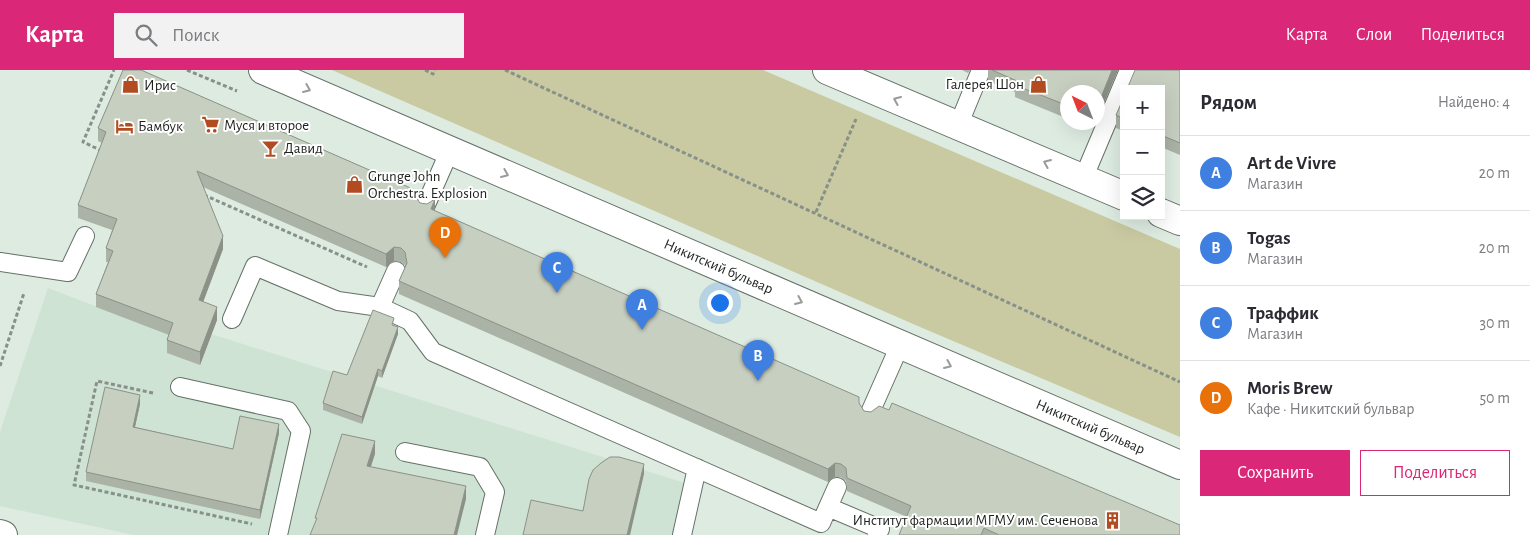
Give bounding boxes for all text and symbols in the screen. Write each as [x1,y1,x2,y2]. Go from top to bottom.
search box [114,13,464,58]
icon: search [132,21,160,49]
text: Карта [25,23,84,47]
text: Поиск [172,26,219,45]
text: Карта [1286,26,1328,44]
text: Слои [1356,26,1392,44]
text: Поделиться [1420,26,1505,44]
shop icon: Галерея Шон [1028,74,1048,94]
shop icon: Ирис [120,75,140,95]
place label: Галерея Шон [945,77,1024,92]
place label: Ирис [144,78,176,93]
one-way arrow [302,83,311,94]
north arrow [1060,85,1105,130]
map controls [1120,85,1165,220]
button: + [1120,85,1165,130]
text: Рядом [1200,92,1257,113]
text: Найдено: 4 [1438,94,1510,110]
one-way arrow [893,95,902,106]
supermarket icon: Муся и второе [200,115,220,135]
hotel icon: Бамбук [114,116,134,136]
place label: Муся и второе [224,118,309,133]
place label: Бамбук [138,119,183,134]
button: − [1120,130,1165,175]
bar icon: Давид [260,138,280,158]
place label: Давид [284,141,323,156]
text: Art de Vivre [1247,154,1336,173]
one-way arrow [1043,159,1052,170]
text: A [1211,165,1221,181]
text: 20 m [1479,165,1510,181]
one-way arrow [500,167,509,178]
place label: Grunge John Orchestra. Explosion [368,169,487,201]
shop icon: Grunge John Orchestra. Explosion [344,175,364,195]
button: layers [1120,175,1165,220]
text: Магазин [1247,176,1303,192]
pin: D [429,217,461,258]
text: Togas [1247,229,1290,248]
street label: Никитский бульвар [662,237,775,297]
text: B [1211,240,1221,256]
text: 20 m [1479,240,1510,256]
text: Магазин [1247,251,1303,267]
pin: C [541,252,573,293]
pin: A [626,289,658,330]
your location [707,290,733,316]
one-way arrow [794,294,803,305]
text: Траффик [1247,304,1319,323]
text: C [1212,315,1220,331]
text: 30 m [1480,315,1510,331]
text: Магазин [1247,326,1303,342]
pin: B [742,340,774,381]
one-way arrow [943,359,952,369]
text: Moris Brew [1247,379,1333,398]
text: D [1211,390,1221,406]
text: 50 m [1479,390,1510,406]
street label: Никитский бульвар [1033,397,1147,457]
text: Кафе · Никитский бульвар [1247,401,1414,417]
button: Сохранить [1200,450,1350,496]
button: Поделиться [1360,450,1510,496]
building icon: Институт фармации МГМУ им. Сеченова [1102,510,1122,530]
place label: Институт фармации МГМУ им. Сеченова [852,513,1098,528]

